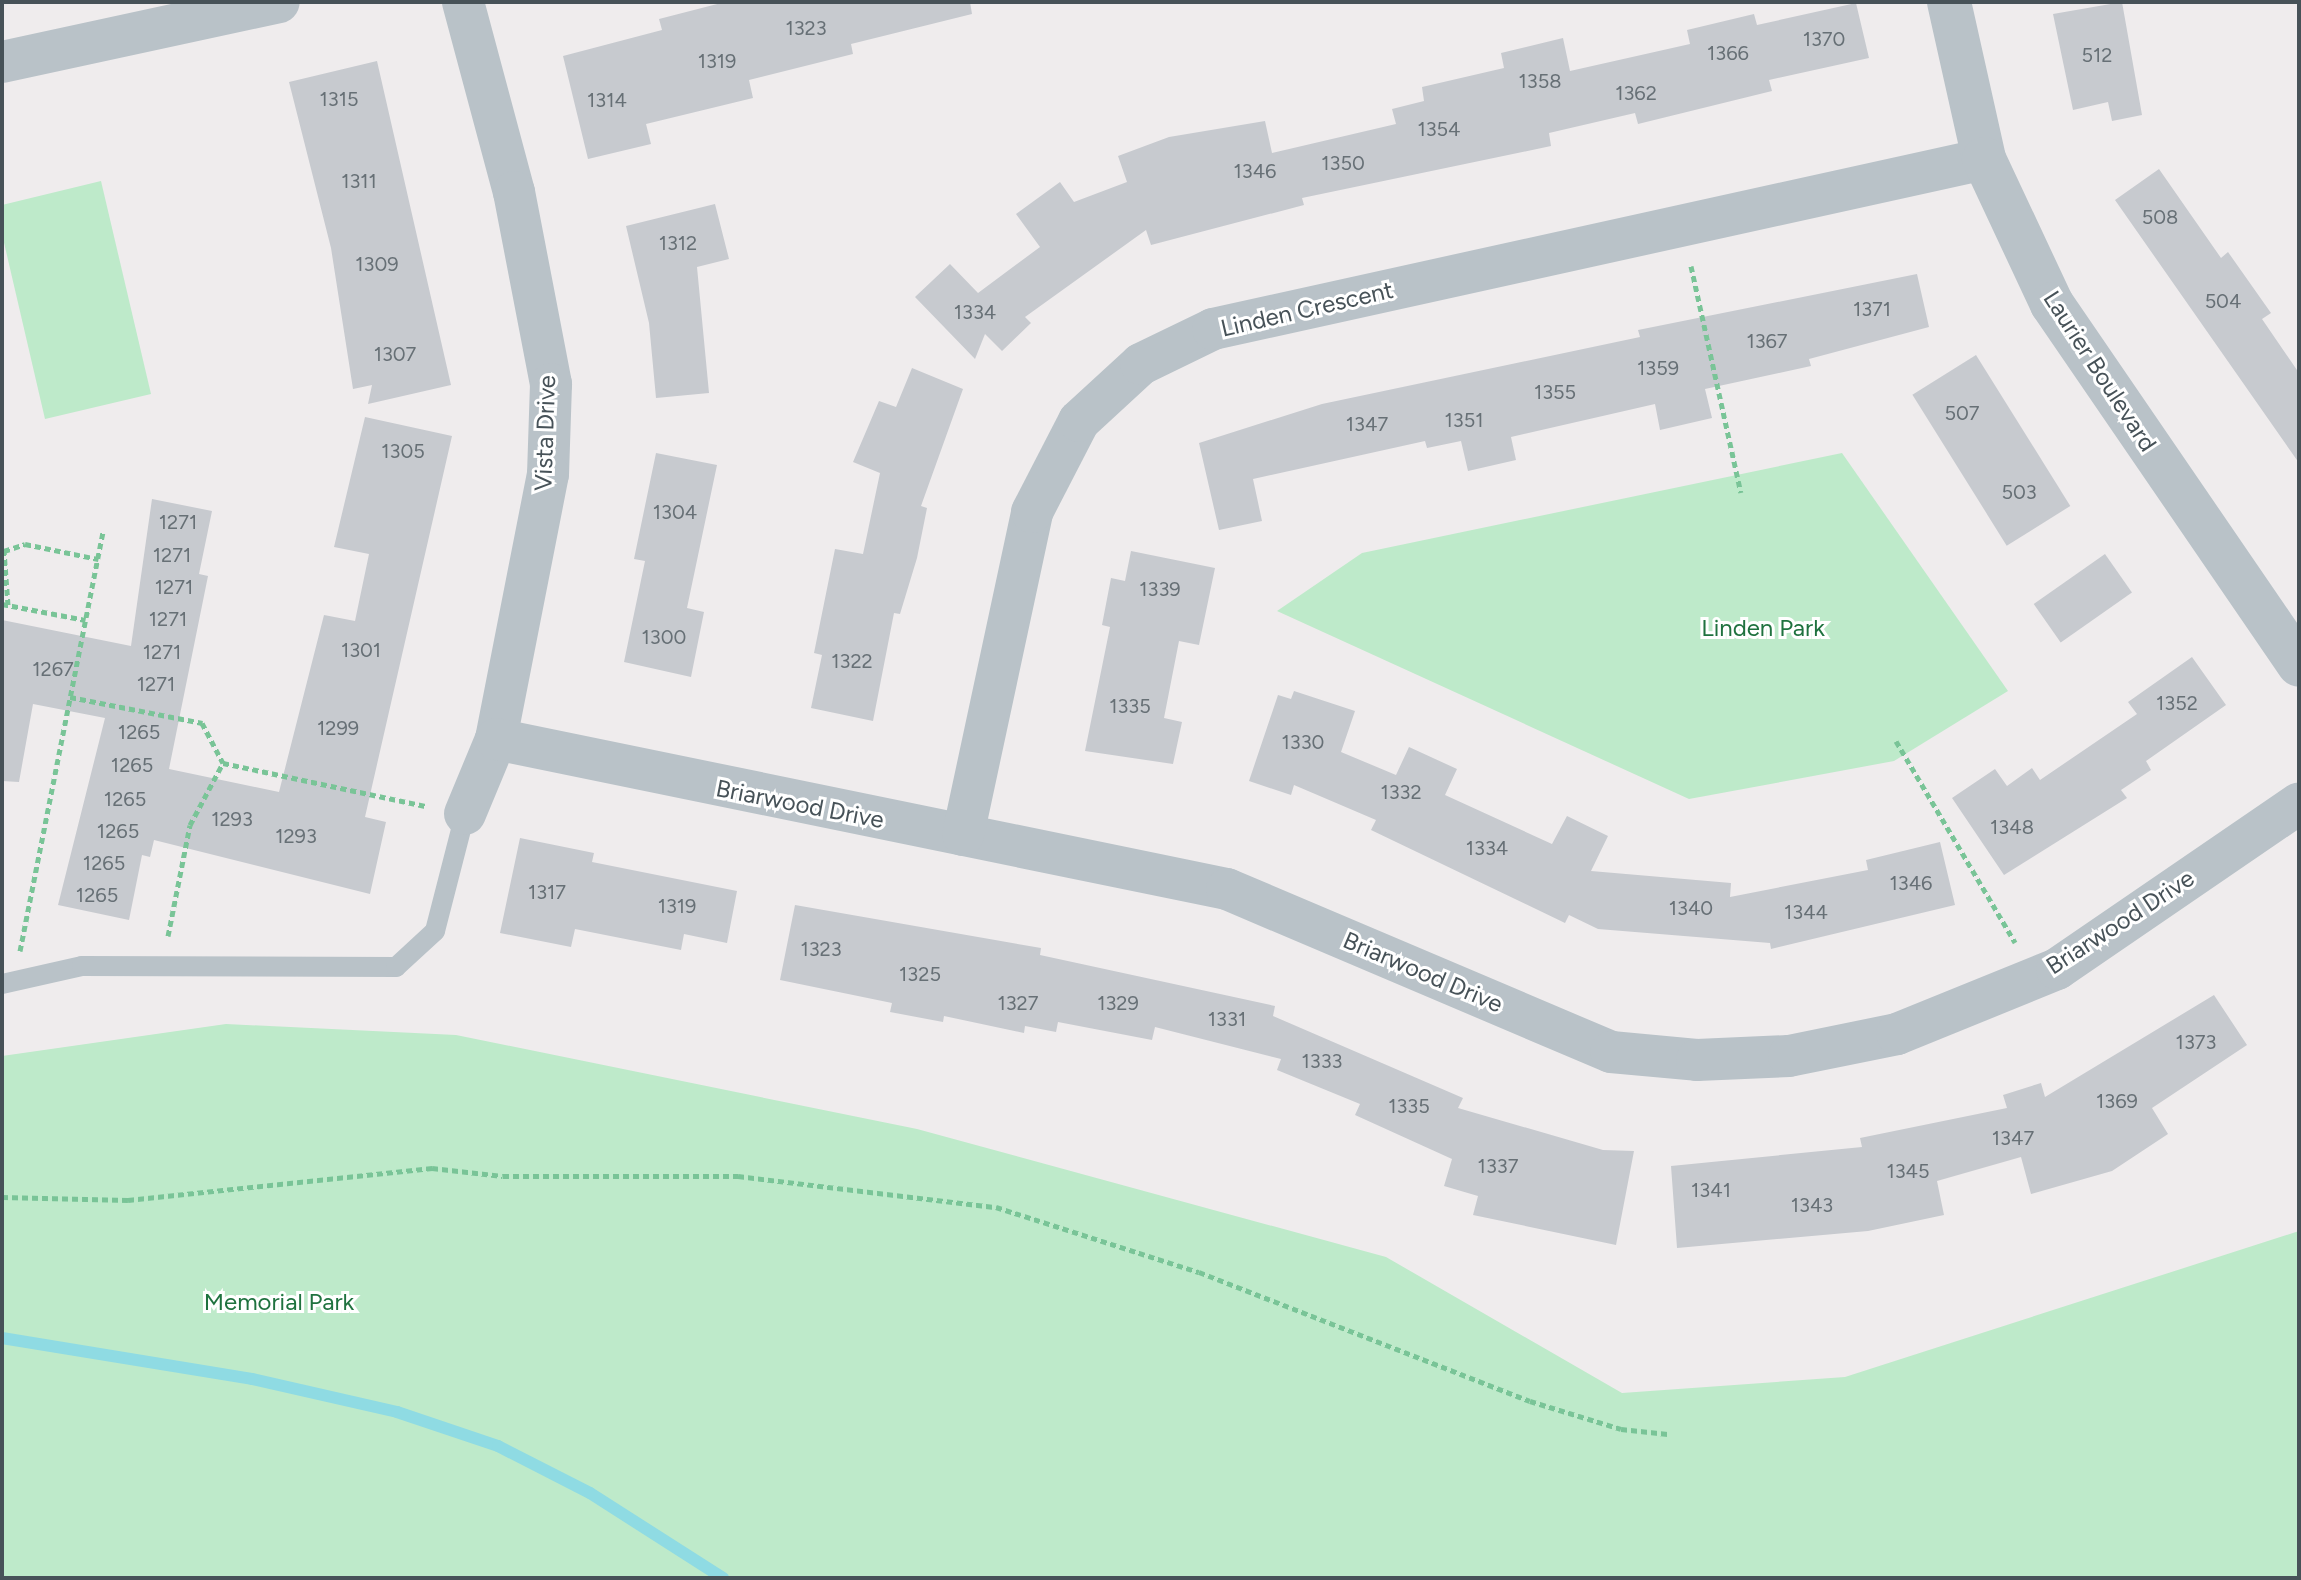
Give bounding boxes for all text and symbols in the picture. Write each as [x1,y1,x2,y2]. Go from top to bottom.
house number: 1323 [785,16,827,40]
house number: 1370 [1803,27,1845,51]
house number: 1366 [1707,41,1749,65]
house number: 512 [2082,43,2112,67]
house number: 1319 [698,49,736,73]
house number: 1358 [1519,69,1561,93]
house number: 1362 [1615,81,1657,105]
house number: 1315 [320,87,358,111]
house number: 1314 [587,88,627,112]
house number: 1354 [1417,117,1461,141]
house number: 1350 [1321,151,1365,175]
house number: 1346 [1234,159,1276,183]
house number: 1311 [341,169,377,193]
house number: 508 [2142,205,2178,229]
house number: 1312 [659,231,697,255]
house number: 1309 [355,252,399,276]
street label: Linden Crescent [1218,275,1396,343]
street label: Laurier Boulevard [2037,285,2163,457]
house number: 504 [2205,289,2241,313]
house number: 1371 [1853,297,1891,321]
house number: 1334 [954,300,996,324]
house number: 1367 [1746,329,1788,353]
house number: 1307 [374,342,416,366]
house number: 1359 [1637,356,1679,380]
street label: Vista Drive [529,375,561,491]
house number: 1355 [1534,380,1576,404]
house number: 507 [1944,401,1980,425]
house number: 1351 [1445,408,1483,432]
house number: 1347 [1346,412,1388,436]
house number: 1305 [381,439,425,463]
house number: 503 [2001,480,2037,504]
house number: 1304 [653,500,697,524]
house number: 1271 [159,510,197,534]
house number: 1271 [153,543,191,567]
house number: 1271 [155,575,193,599]
house number: 1339 [1139,577,1181,601]
house number: 1271 [149,607,187,631]
park label: Linden Park [1701,614,1825,642]
house number: 1300 [642,625,686,649]
house number: 1301 [341,638,381,662]
house number: 1271 [143,640,181,664]
house number: 1322 [831,649,873,673]
house number: 1267 [32,657,74,681]
house number: 1271 [137,672,175,696]
house number: 1352 [2156,691,2198,715]
house number: 1335 [1109,694,1151,718]
house number: 1299 [317,716,359,740]
house number: 1265 [118,720,160,744]
house number: 1330 [1282,730,1324,754]
house number: 1265 [111,753,153,777]
street label: Briarwood Drive [714,774,886,834]
house number: 1332 [1380,780,1422,804]
house number: 1265 [104,787,146,811]
house number: 1293 [211,807,253,831]
house number: 1348 [1990,815,2034,839]
house number: 1265 [97,819,139,843]
house number: 1293 [275,824,317,848]
house number: 1334 [1466,836,1508,860]
house number: 1265 [83,851,125,875]
street label: Briarwood Drive [2041,863,2199,981]
house number: 1346 [1890,871,1932,895]
house number: 1317 [528,880,566,904]
house number: 1265 [76,883,118,907]
house number: 1319 [658,894,696,918]
house number: 1340 [1669,896,1713,920]
house number: 1344 [1784,900,1828,924]
street label: Briarwood Drive [1339,925,1507,1019]
house number: 1323 [800,937,842,961]
house number: 1325 [899,962,941,986]
house number: 1327 [997,991,1039,1015]
house number: 1329 [1097,991,1139,1015]
house number: 1331 [1208,1007,1246,1031]
house number: 1373 [2176,1030,2216,1054]
house number: 1333 [1302,1049,1342,1073]
house number: 1369 [2096,1089,2138,1113]
house number: 1335 [1388,1094,1430,1118]
house number: 1347 [1992,1126,2034,1150]
house number: 1337 [1478,1154,1518,1178]
house number: 1345 [1886,1159,1930,1183]
house number: 1341 [1691,1178,1731,1202]
house number: 1343 [1791,1193,1833,1217]
park label: Memorial Park [204,1288,354,1316]

